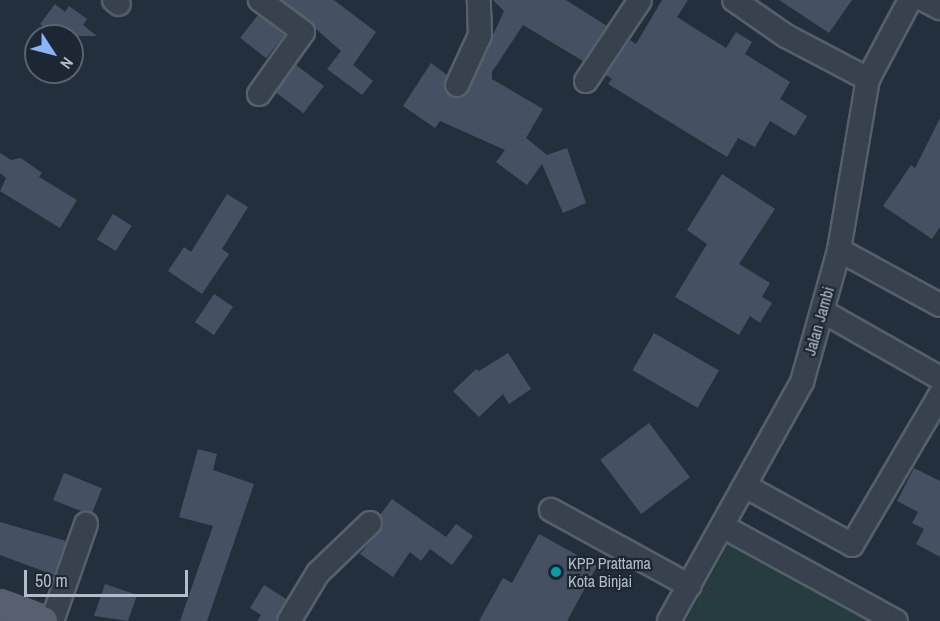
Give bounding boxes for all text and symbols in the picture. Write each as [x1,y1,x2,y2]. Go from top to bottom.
north arrow [24,24,84,84]
text: N [55,53,79,74]
street label: Jalan Jambi [800,284,838,358]
place label: KPP Prattama Kota Binjai [568,553,651,591]
scale bar [27,558,190,596]
marker: KPP Prattama Kota Binjai [549,565,563,579]
text: 50 m [35,568,68,593]

